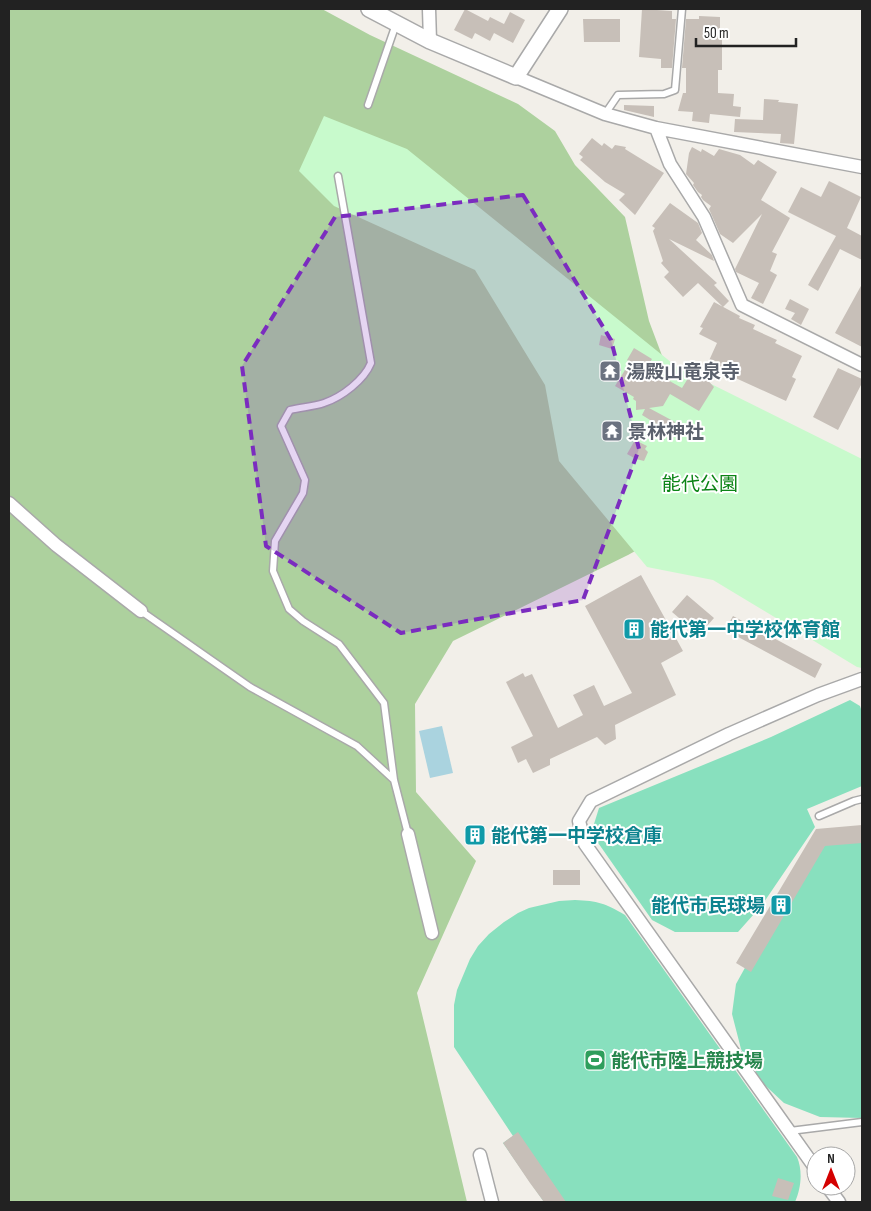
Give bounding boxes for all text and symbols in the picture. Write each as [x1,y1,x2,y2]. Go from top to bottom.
scale bar [696,15,796,47]
text: 50 m [704,24,729,43]
temple icon: 湯殿山竜泉寺 [598,359,622,383]
place label: 湯殿山竜泉寺 [626,361,740,384]
temple icon: 景林神社 [600,419,624,443]
place label: 景林神社 [628,421,704,444]
park label: 能代公園 [662,473,738,496]
building icon: 能代第一中学校体育館 [622,617,646,641]
place label: 能代第一中学校体育館 [650,619,840,642]
building icon: 能代第一中学校倉庫 [463,823,487,847]
place label: 能代第一中学校倉庫 [491,825,662,848]
building icon: 能代市民球場 [769,893,793,917]
place label: 能代市民球場 [651,895,765,918]
sports icon: 能代市陸上競技場 [583,1048,607,1072]
place label: 能代市陸上競技場 [611,1050,763,1073]
north arrow [806,1146,856,1196]
text: N [827,1150,835,1167]

